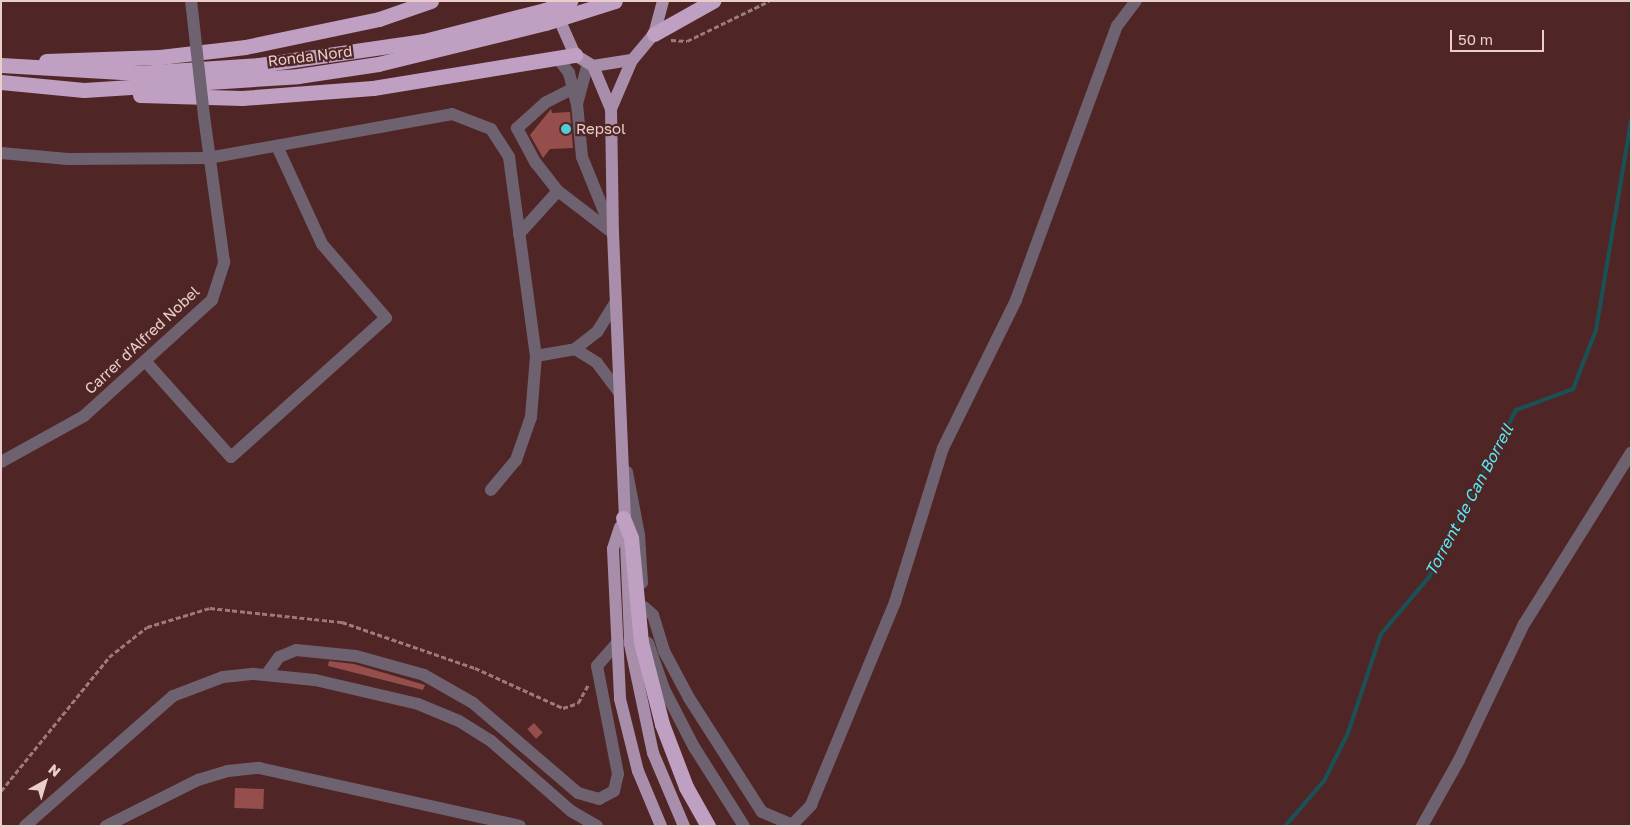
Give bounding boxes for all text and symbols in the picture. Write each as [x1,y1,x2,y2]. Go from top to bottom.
scale bar [1452,20,1546,52]
text: 50 m [1458,30,1493,48]
street label: Ronda Nord [267,42,353,70]
place label: Repsol [576,120,626,138]
marker: Repsol [560,123,572,135]
street label: Carrer d'Alfred Nobel [81,282,203,398]
water label: Torrent de Can Borrell [1421,421,1517,579]
north arrow [20,757,70,807]
text: N [45,760,64,780]

